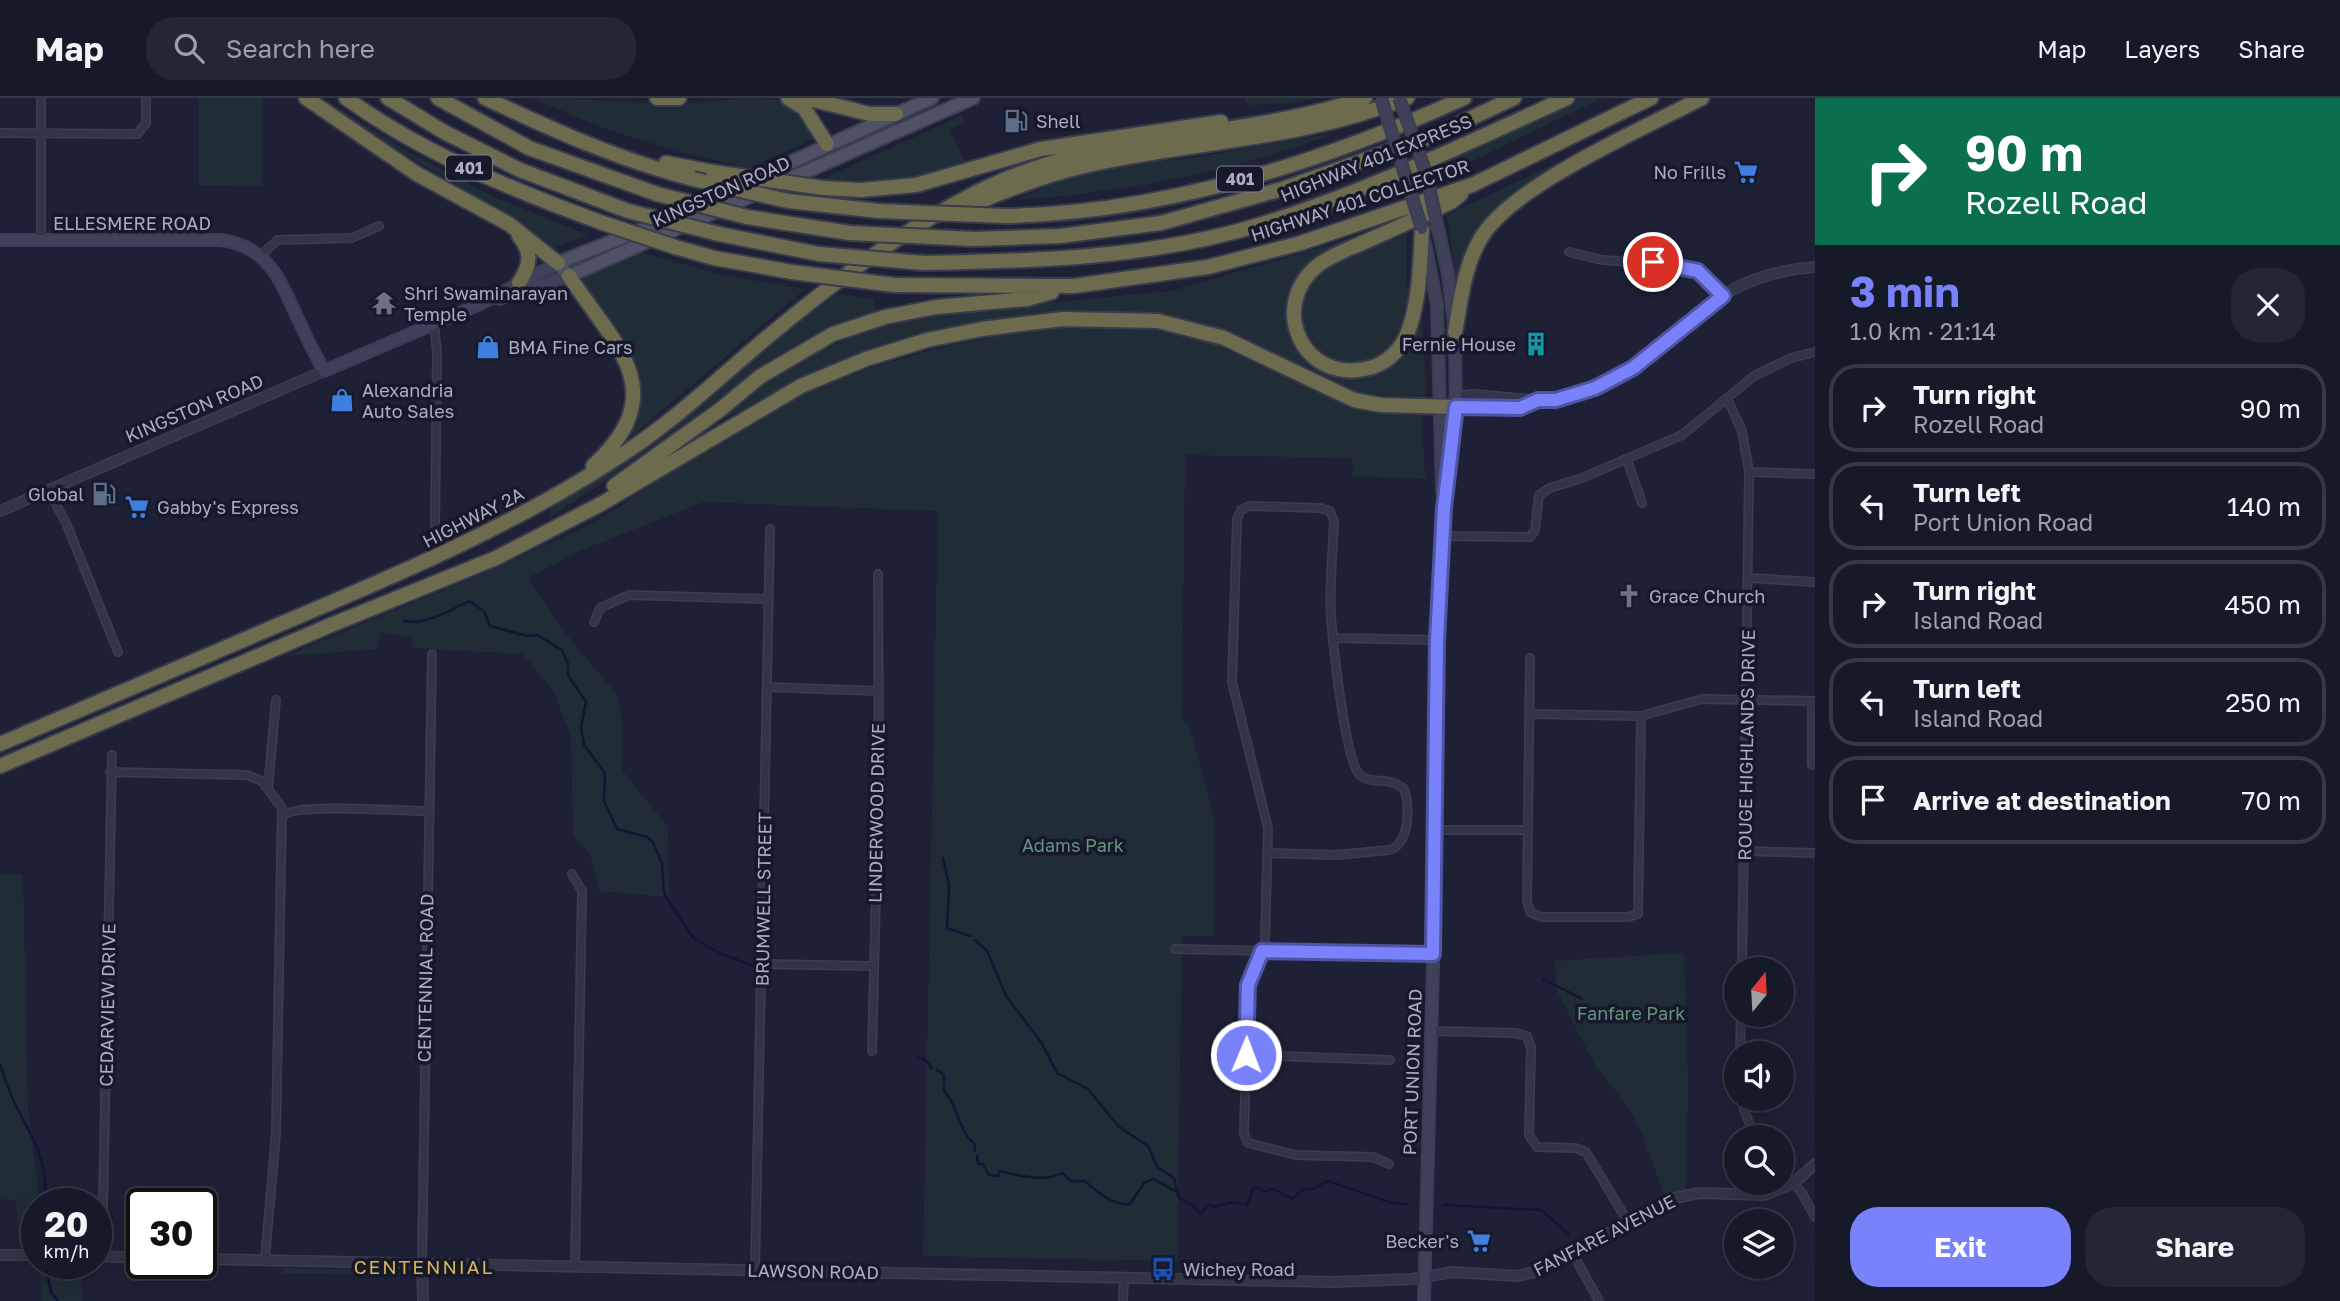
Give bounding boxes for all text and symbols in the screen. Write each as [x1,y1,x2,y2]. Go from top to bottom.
search box [146,17,636,80]
text: Map [35,29,104,68]
icon: search [170,29,208,67]
text: Search here [226,33,375,64]
text: Map [2037,34,2086,63]
text: Layers [2124,34,2200,63]
text: Share [2238,34,2305,63]
fuel station icon: Shell [1002,107,1030,135]
place label: Shell [1036,110,1081,132]
street label: HIGHWAY 401 EXPRESS [1277,110,1475,206]
text: 90 m [1965,123,2083,182]
icon: right [1850,126,1941,217]
street label: KINGSTON ROAD [649,151,793,231]
street label: HIGHWAY 401 COLLECTOR [1248,154,1472,246]
road number: 401 [446,156,492,180]
supermarket icon: No Frills [1732,158,1760,186]
place label: No Frills [1653,161,1726,183]
road number: 401 [1217,166,1263,192]
text: Rozell Road [1965,183,2147,221]
street label: ELLESMERE ROAD [53,212,211,234]
pin [1623,232,1683,292]
icon: arrive [1634,243,1672,281]
text: 3 min [1850,266,1960,316]
button: close [2231,268,2305,342]
place label: Shri Swaminarayan Temple [404,282,568,325]
temple icon: Shri Swaminarayan Temple [370,289,398,317]
text: 1.0 km · 21:14 [1850,317,1996,345]
building icon: Fernie House [1522,330,1550,358]
shop icon: BMA Fine Cars [474,333,502,361]
place label: Fernie House [1402,333,1516,355]
place label: BMA Fine Cars [508,336,633,358]
street label: KINGSTON ROAD [122,369,266,447]
place label: Alexandria Auto Sales [362,379,454,422]
text: Turn right [1913,379,2036,410]
shop icon: Alexandria Auto Sales [328,386,356,414]
icon: right [1854,389,1892,427]
text: 90 m [2240,393,2301,424]
text: Rozell Road [1913,410,2044,438]
text: Turn left [1913,477,2021,508]
fuel station icon: Global [90,480,118,508]
street label: HIGHWAY 2A [419,482,527,552]
place label: Global [28,483,84,505]
icon: left [1854,487,1892,525]
text: 140 m [2227,491,2301,522]
supermarket icon: Gabby's Express [123,493,151,521]
place label: Gabby's Express [157,496,299,518]
text: Port Union Road [1913,508,2093,536]
text: Turn right [1913,575,2036,606]
church icon: Grace Church [1615,582,1643,610]
place label: Grace Church [1649,585,1765,607]
icon: right [1854,585,1892,623]
text: 450 m [2224,589,2301,620]
text: Island Road [1913,606,2043,634]
street label: ROUGE HIGHLANDS DRIVE [1733,629,1759,861]
text: Turn left [1913,673,2021,704]
icon: left [1854,683,1892,721]
text: 250 m [2225,687,2301,718]
text: Island Road [1913,704,2043,732]
street label: LINDERWOOD DRIVE [863,723,889,903]
icon: arrive [1854,781,1892,819]
text: Arrive at destination [1913,785,2171,816]
text: 70 m [2242,785,2301,816]
street label: BRUMWELL STREET [750,812,776,986]
park label: Adams Park [1022,834,1124,856]
street label: CENTENNIAL ROAD [413,893,437,1063]
street label: CEDARVIEW DRIVE [95,923,119,1087]
north arrow [1724,957,1794,1027]
map controls [1724,957,1794,1279]
street label: PORT UNION ROAD [1398,988,1426,1156]
park label: Fanfare Park [1577,1002,1685,1024]
position arrow [1209,1018,1283,1092]
button: sound [1724,1041,1794,1111]
button: search [1724,1125,1794,1195]
speed limit sign: 30 [126,1188,217,1279]
street label: FANFARE AVENUE [1529,1190,1679,1280]
text: 20 [44,1203,89,1245]
button: Exit [1850,1207,2071,1287]
button: Share [2085,1207,2305,1287]
button: layers [1724,1209,1794,1279]
supermarket icon: Becker's [1465,1227,1493,1255]
place label: Becker's [1385,1230,1459,1252]
text: km/h [44,1240,89,1262]
district label: CENTENNIAL [354,1255,494,1278]
bus stop icon: Wichey Road [1149,1255,1177,1283]
place label: Wichey Road [1183,1258,1295,1280]
street label: LAWSON ROAD [747,1259,879,1283]

